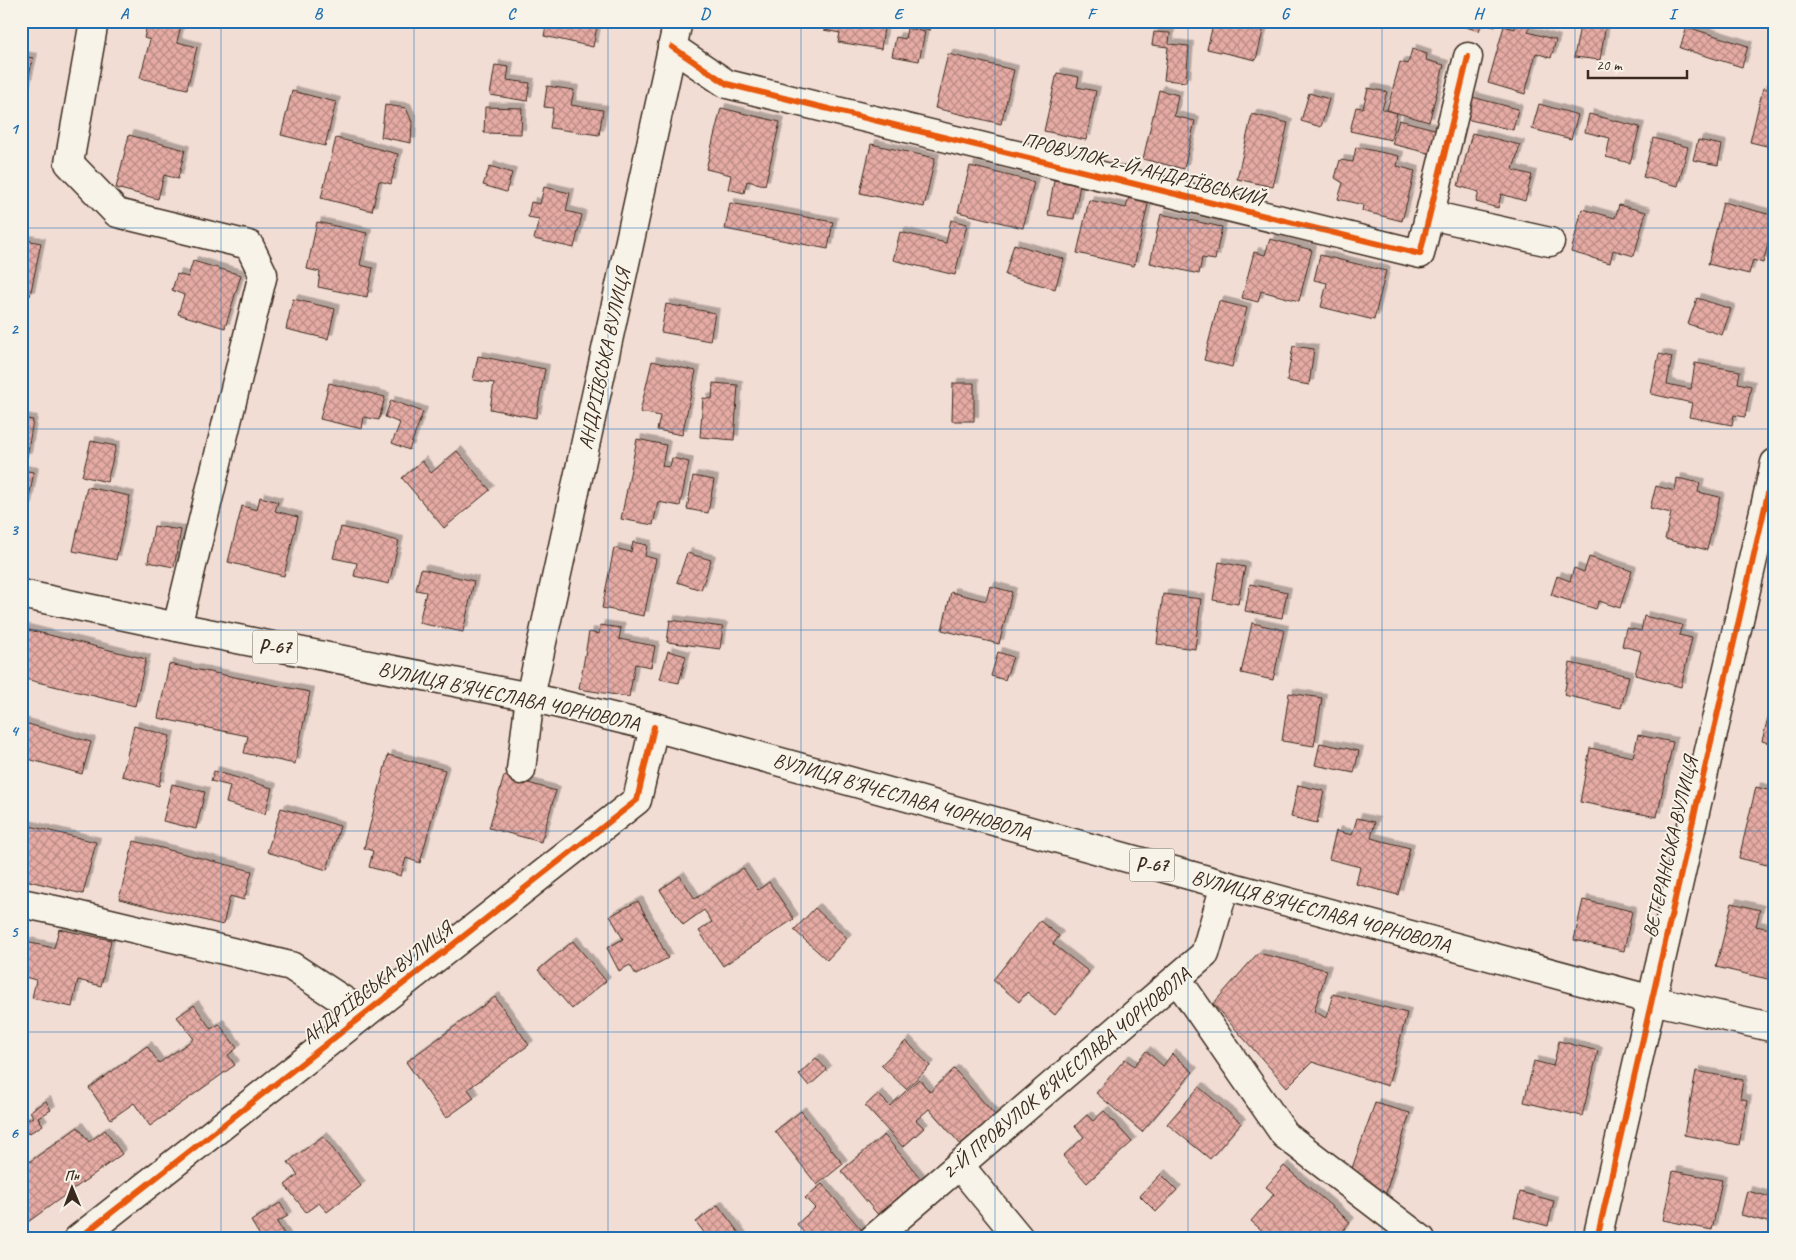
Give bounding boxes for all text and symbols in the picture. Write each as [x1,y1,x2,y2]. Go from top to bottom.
text: A [120,4,130,24]
text: B [314,4,324,24]
text: C [507,4,517,24]
text: D [700,4,711,24]
text: E [894,4,905,24]
text: F [1087,4,1098,24]
text: G [1281,4,1291,24]
text: H [1473,4,1485,24]
text: I [1669,4,1679,24]
scale bar [1588,48,1687,80]
text: 20 m [1596,56,1623,75]
text: 1 [10,119,19,139]
street label: ПРОВУЛОК 2-Й АНДРІЇВСЬКИЙ [1020,127,1270,212]
street label: АНДРІЇВСЬКА ВУЛИЦЯ [573,263,636,452]
text: 2 [10,319,19,339]
text: 3 [10,520,19,540]
road number: Р-67 [252,630,298,664]
street label: ВУЛИЦЯ В'ЯЧЕСЛАВА ЧОРНОВОЛА [376,656,643,736]
text: 4 [10,721,19,741]
street label: ВУЛИЦЯ В'ЯЧЕСЛАВА ЧОРНОВОЛА [770,747,1035,845]
street label: ВЕТЕРАНСЬКА ВУЛИЦЯ [1637,751,1704,940]
road number: Р-67 [1130,848,1174,882]
street label: ВУЛИЦЯ В'ЯЧЕСЛАВА ЧОРНОВОЛА [1189,864,1454,958]
street label: АНДРІЇВСЬКА ВУЛИЦЯ [297,915,460,1049]
text: 5 [11,922,20,942]
street label: 2-Й ПРОВУЛОК В'ЯЧЕСЛАВА ЧОРНОВОЛА [937,961,1196,1184]
text: 6 [10,1123,19,1143]
north arrow [48,1162,98,1212]
text: Пн [64,1167,80,1184]

